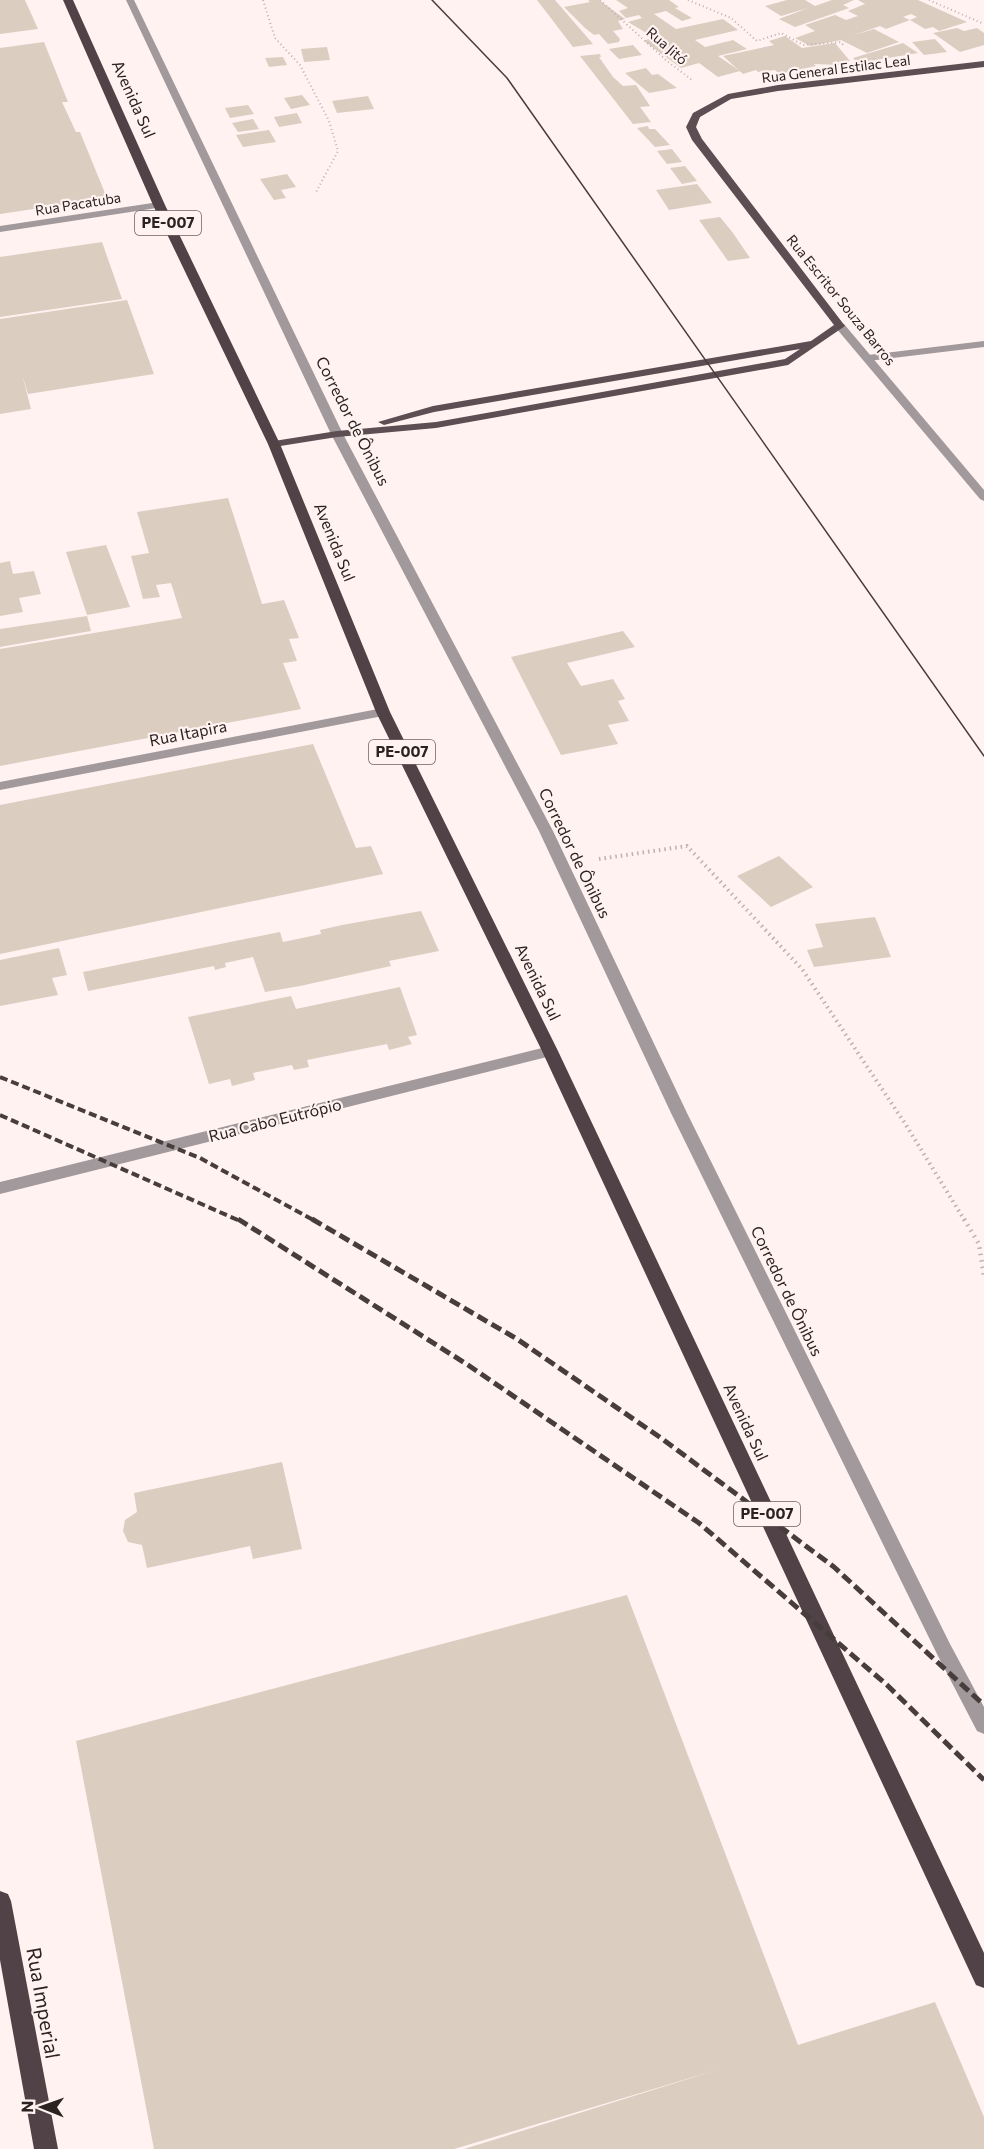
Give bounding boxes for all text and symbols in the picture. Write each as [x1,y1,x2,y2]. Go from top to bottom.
street label: Rua Jitó [643,23,691,68]
street label: Rua General Estilac Leal [761,51,911,86]
street label: Avenida Sul [109,57,160,141]
street label: Rua Pacatuba [34,188,122,219]
road number: PE-007 [135,211,201,235]
street label: Rua Escritor Souza Barros [783,231,899,369]
street label: Corredor de Ônibus [313,353,394,489]
street label: Avenida Sul [311,500,360,584]
street label: Rua Itapira [148,716,228,749]
road number: PE-007 [369,740,435,764]
street label: Corredor de Ônibus [536,785,615,921]
street label: Avenida Sul [512,940,565,1023]
street label: Rua Cabo Eutrópio [206,1094,343,1145]
street label: Corredor de Ônibus [748,1223,827,1359]
street label: Avenida Sul [720,1380,773,1463]
road number: PE-007 [734,1502,800,1526]
street label: Rua Imperial [22,1945,66,2060]
north arrow [12,2077,72,2137]
text: N [17,2101,36,2113]

